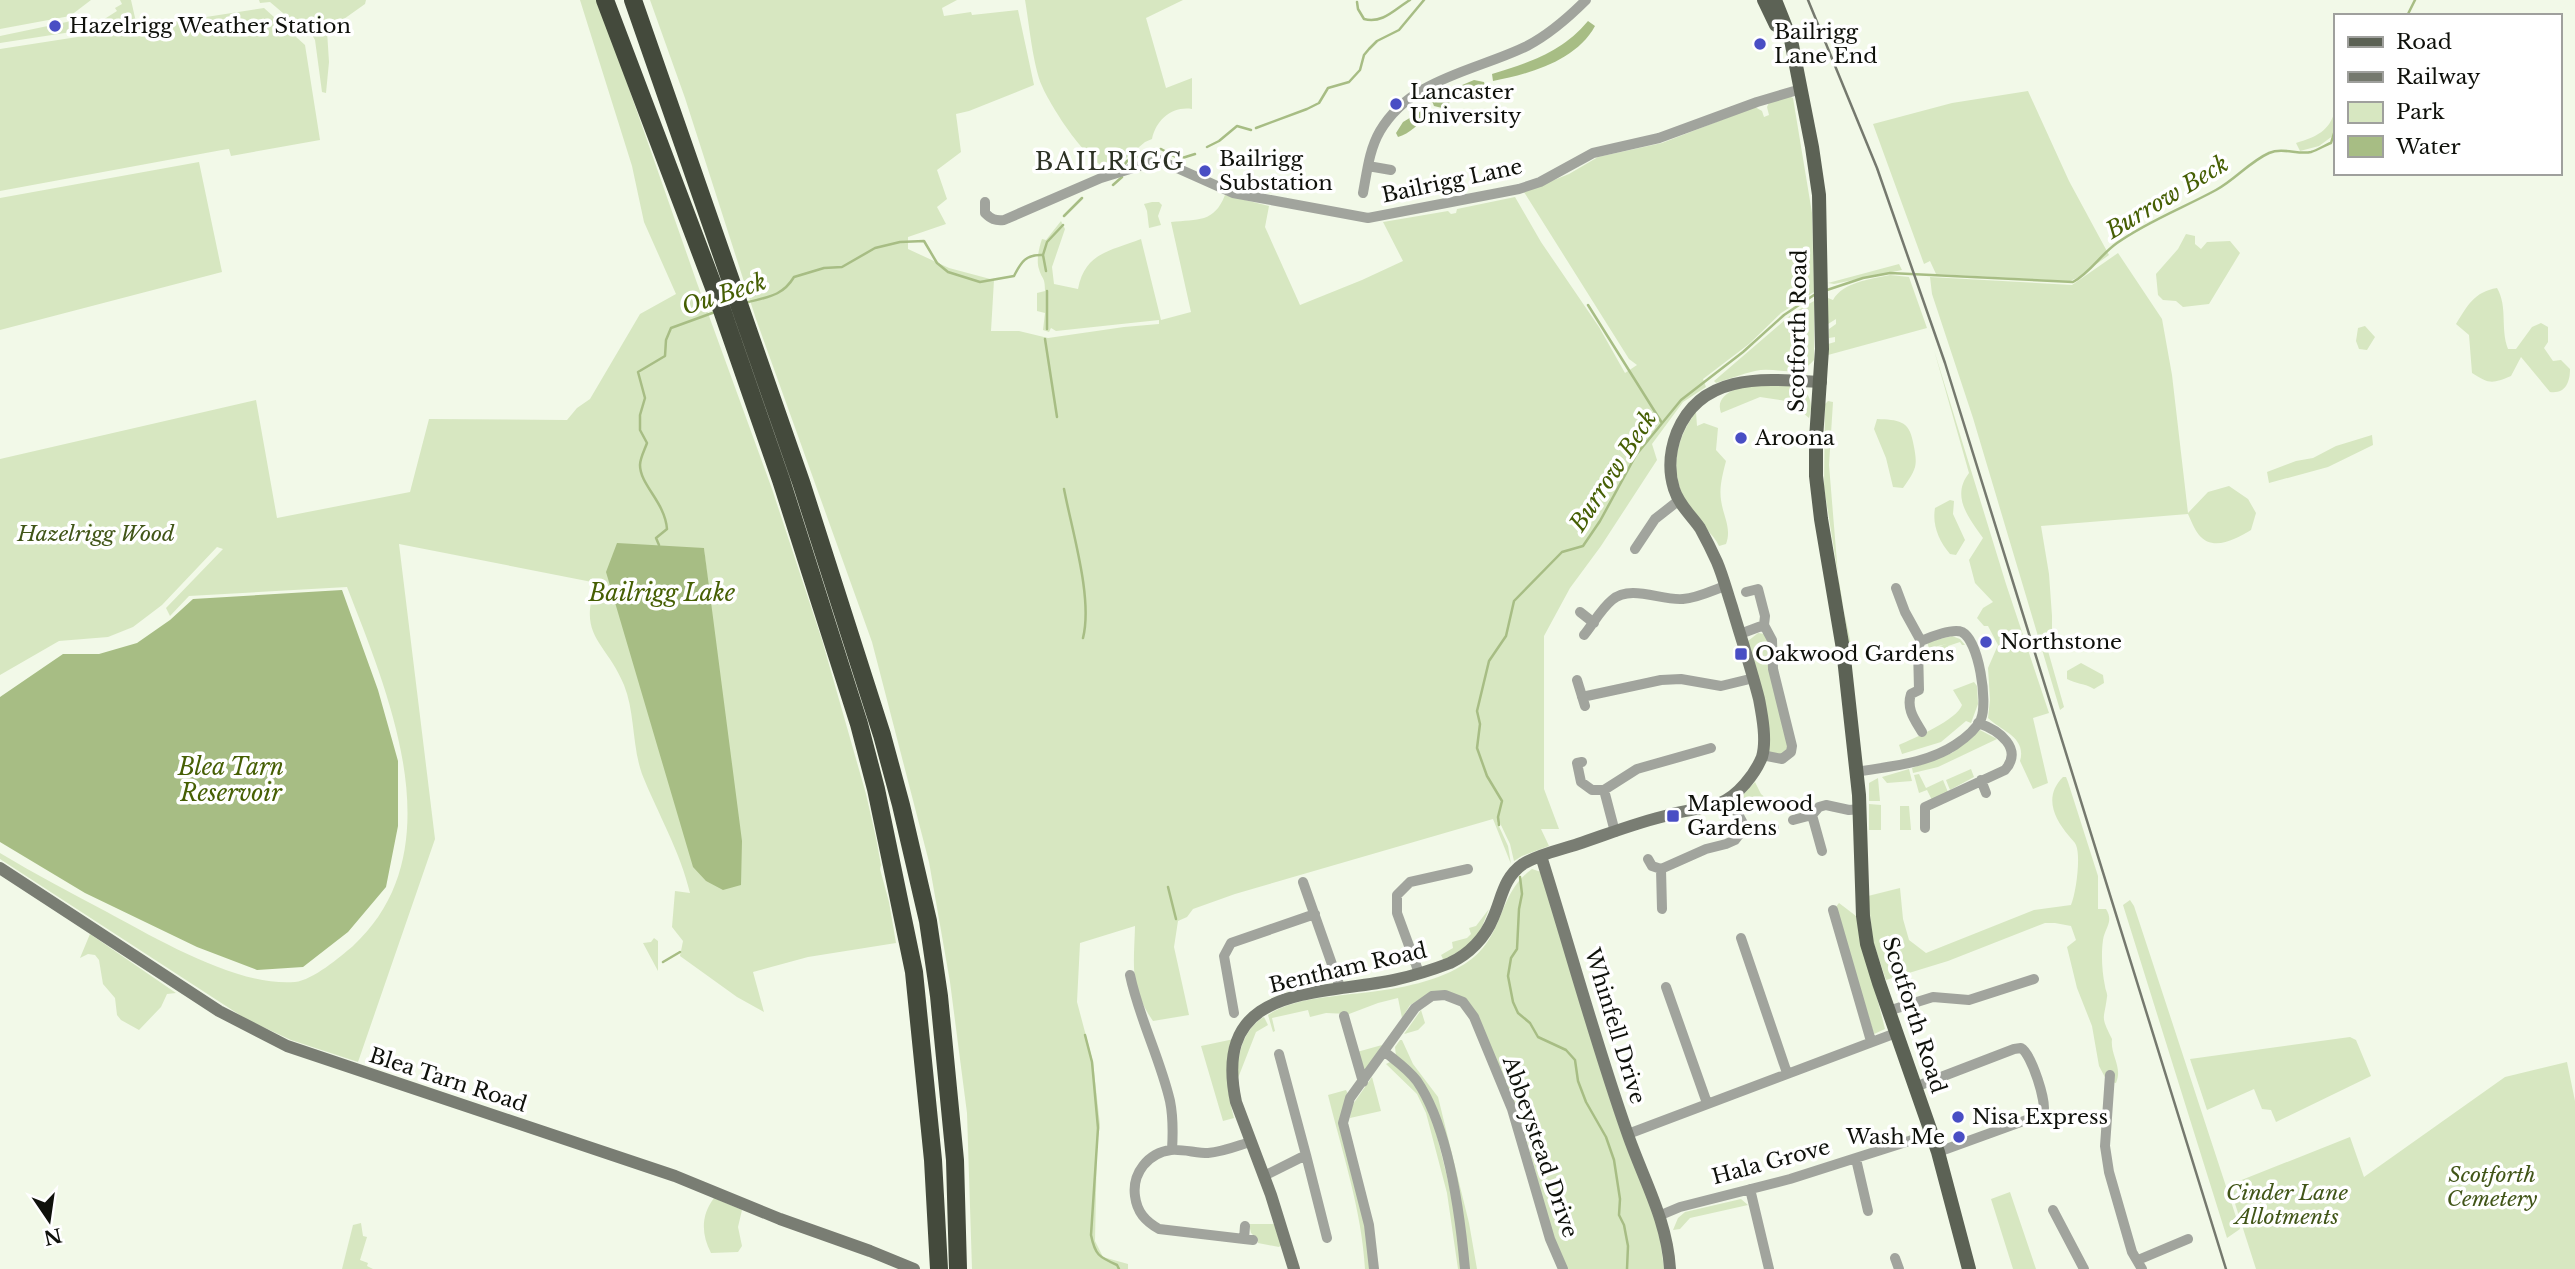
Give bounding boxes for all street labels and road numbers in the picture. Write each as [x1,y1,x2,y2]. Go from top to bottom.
street label: Bailrigg Lane [1379,153,1525,209]
street label: Scotforth Road [1784,249,1812,413]
street label: Scotforth Road [1876,934,1952,1096]
street label: Bentham Road [1267,937,1429,999]
street label: Whinfell Drive [1579,944,1651,1107]
street label: Blea Tarn Road [366,1042,530,1118]
street label: Abbeystead Drive [1496,1052,1583,1241]
street label: Hala Grove [1709,1134,1833,1190]

